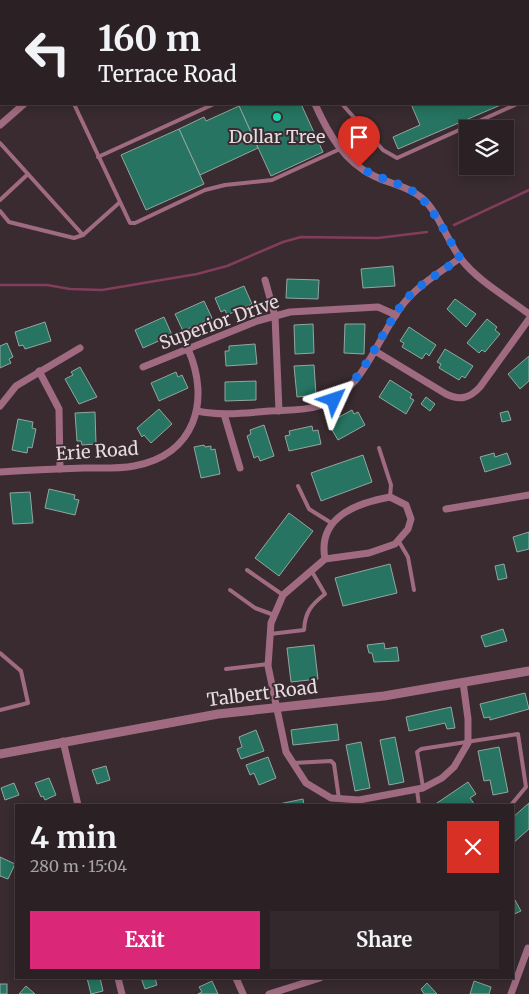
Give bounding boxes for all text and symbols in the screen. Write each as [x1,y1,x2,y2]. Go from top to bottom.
text: 160 m [98,17,201,61]
icon: left [15,20,80,85]
text: Terrace Road [98,60,237,88]
marker: Dollar Tree [271,111,283,123]
pin [338,116,380,167]
map controls [459,120,514,175]
button: layers [459,120,514,175]
icon: arrive [345,123,373,151]
place label: Dollar Tree [229,125,325,148]
street label: Superior Drive [156,290,282,354]
position arrow [307,373,359,425]
street label: Erie Road [55,437,139,465]
street label: Talbert Road [205,675,319,711]
text: 4 min [30,818,117,856]
button: close [447,821,499,873]
text: 280 m · 15:04 [30,856,127,876]
button: Exit [30,911,260,969]
button: Share [270,911,499,969]

